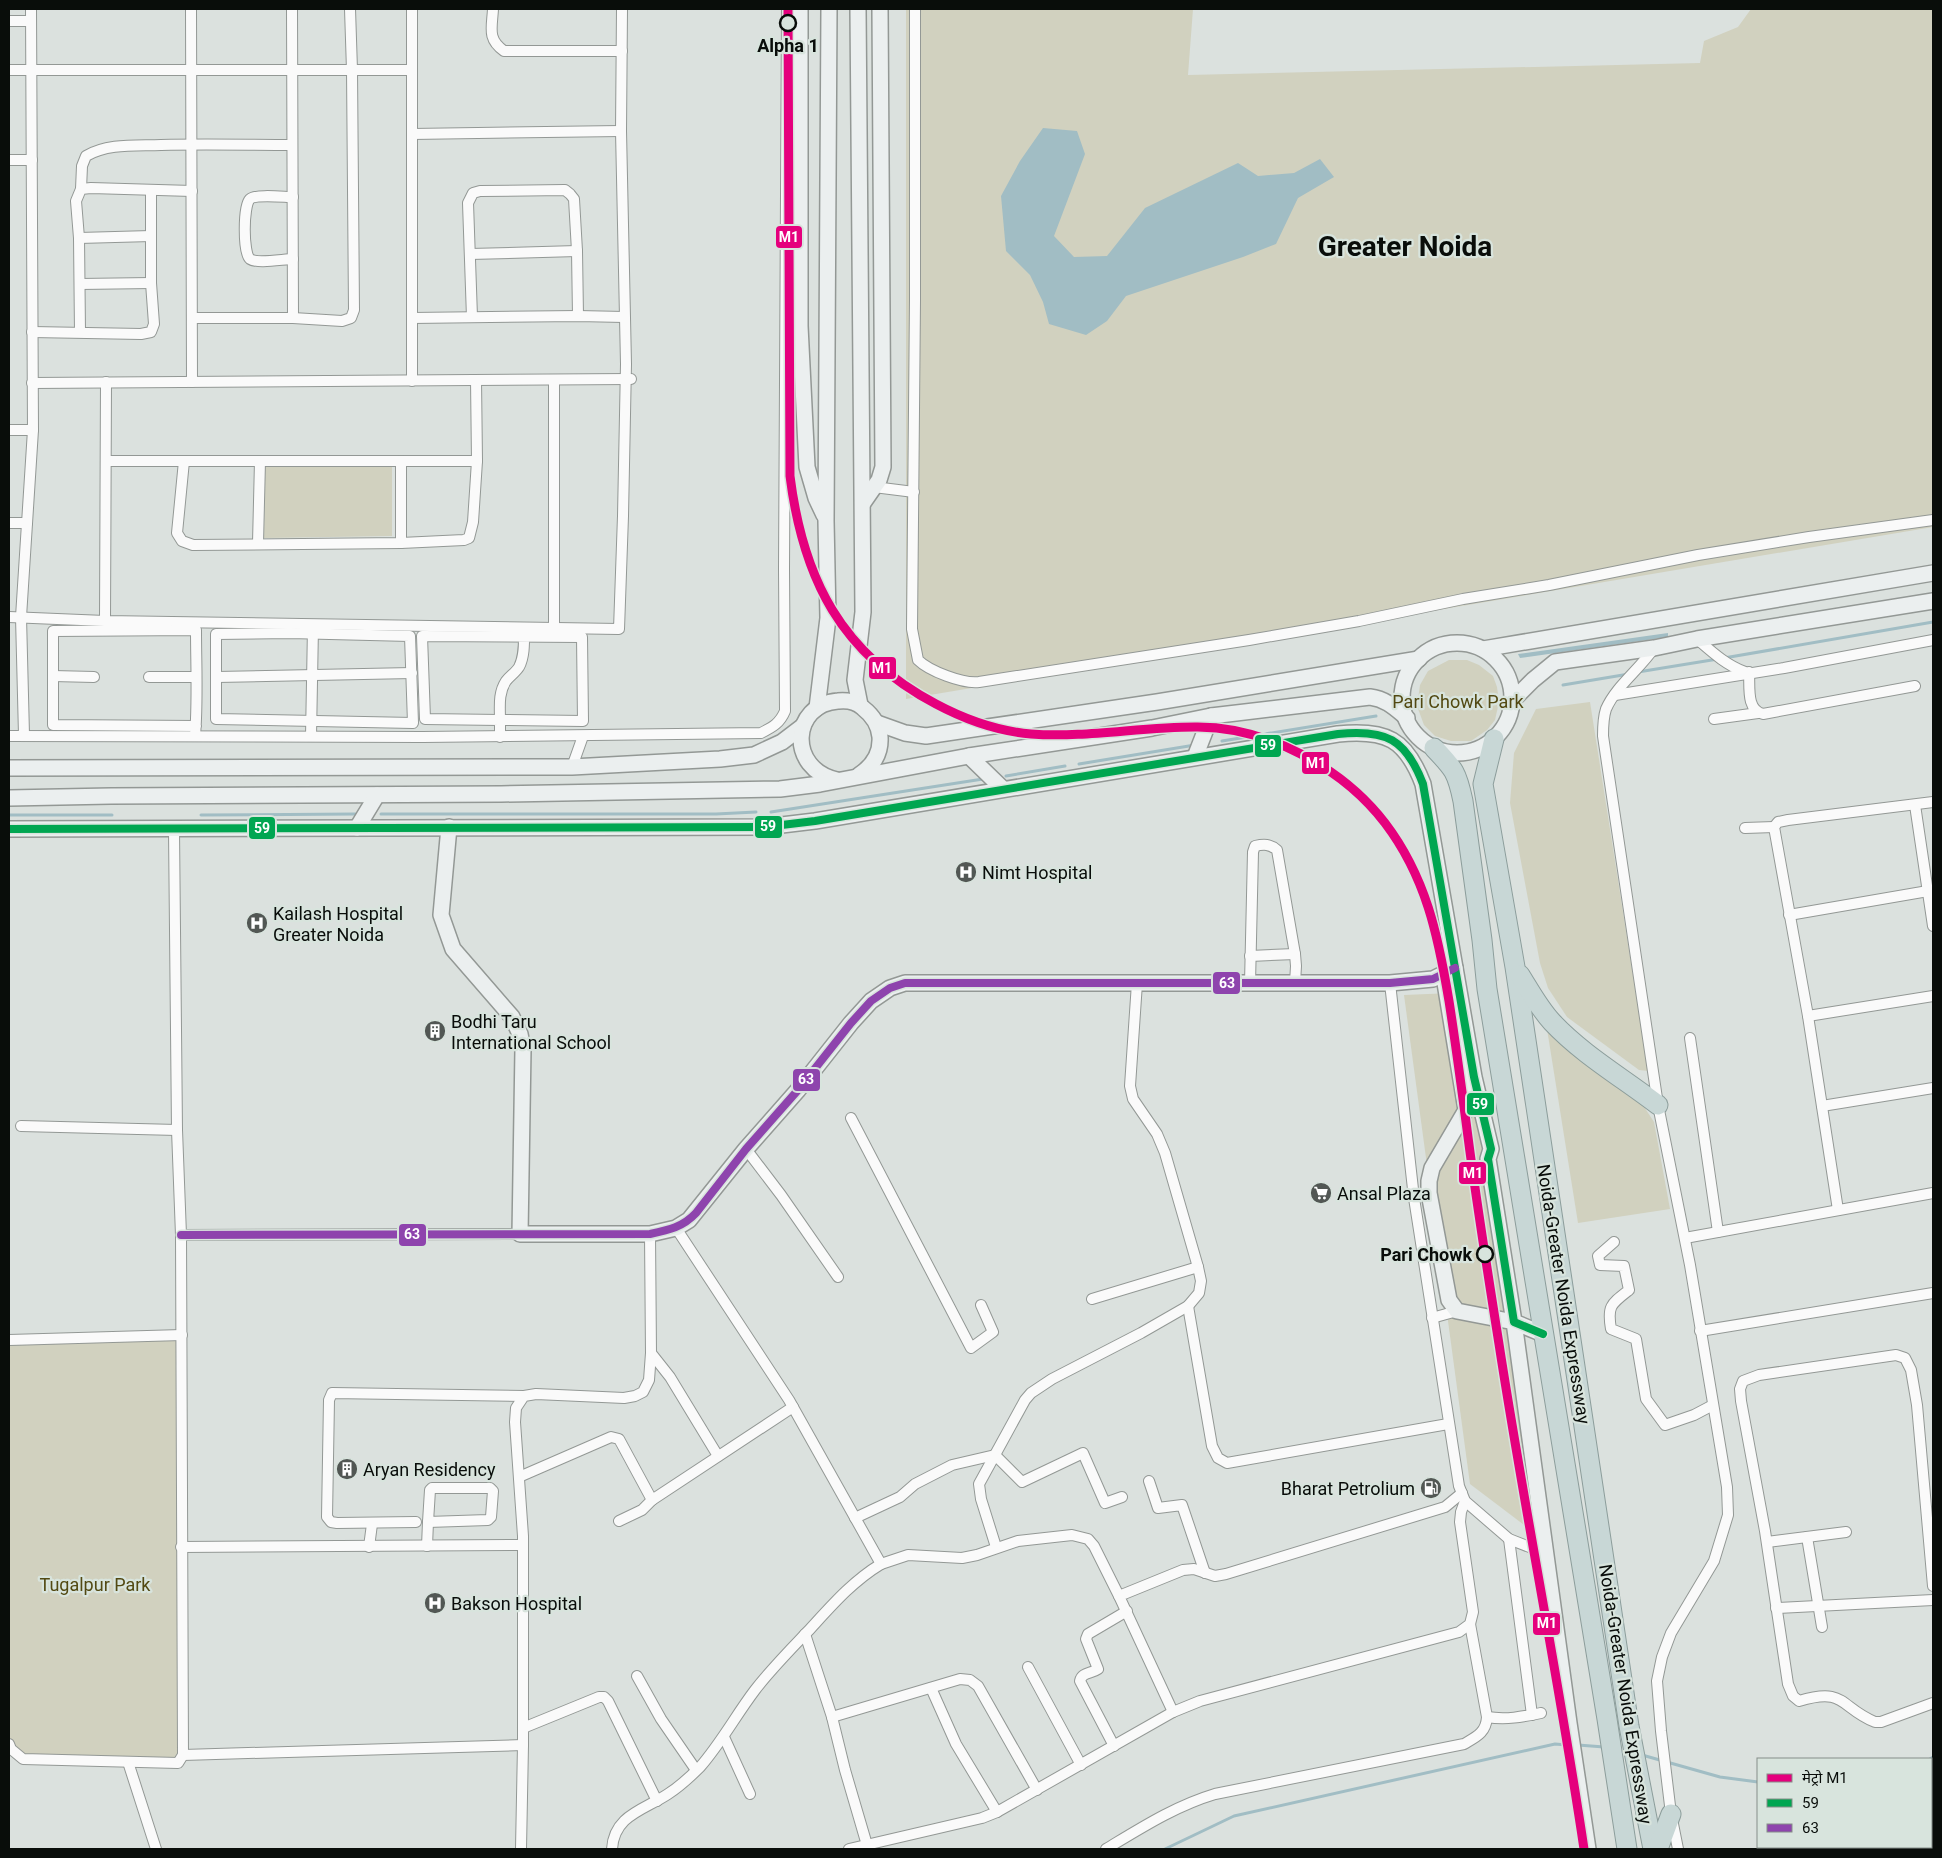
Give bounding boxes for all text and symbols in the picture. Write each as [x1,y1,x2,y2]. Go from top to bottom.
marker: Alpha 1 [779,14,797,32]
place label: Alpha 1 [757,35,819,56]
line badge: M1 [775,225,803,249]
text: M1 [779,229,799,245]
district label: Greater Noida [1318,230,1492,263]
line badge: M1 [868,656,897,680]
text: M1 [872,660,892,676]
park label: Pari Chowk Park [1392,691,1525,712]
line badge: 59 [1254,734,1282,758]
text: 59 [1260,737,1276,753]
line badge: M1 [1301,751,1330,775]
text: M1 [1306,755,1326,771]
line badge: 59 [754,815,783,839]
line badge: 59 [248,816,276,840]
text: 59 [760,818,776,834]
text: 59 [254,820,270,836]
hospital icon: Nimt Hospital [954,860,978,884]
place label: Nimt Hospital [982,862,1092,883]
place label: Kailash Hospital Greater Noida [273,903,403,945]
hospital icon: Kailash Hospital Greater Noida [245,911,269,935]
line badge: 63 [1212,971,1241,995]
text: 63 [1219,975,1235,991]
place label: Bodhi Taru International School [451,1011,611,1053]
building icon: Bodhi Taru International School [423,1019,447,1043]
line badge: 63 [792,1068,821,1092]
text: 63 [798,1071,814,1087]
line badge: 59 [1466,1092,1495,1116]
text: 59 [1472,1096,1488,1112]
line badge: M1 [1458,1161,1487,1185]
street label: Noida-Greater Noida Expressway [1533,1163,1595,1426]
text: M1 [1463,1165,1483,1181]
supermarket icon: Ansal Plaza [1309,1181,1333,1205]
place label: Ansal Plaza [1337,1183,1431,1204]
line badge: 63 [398,1223,427,1247]
text: 63 [404,1226,420,1242]
place label: Pari Chowk [1380,1244,1472,1265]
marker: Pari Chowk [1476,1245,1494,1263]
building icon: Aryan Residency [335,1457,359,1481]
place label: Aryan Residency [363,1459,496,1480]
fuel station icon: Bharat Petrolium [1419,1476,1443,1500]
place label: Bharat Petrolium [1281,1478,1415,1499]
street label: Noida-Greater Noida Expressway [1595,1563,1657,1826]
park label: Tugalpur Park [40,1574,151,1595]
hospital icon: Bakson Hospital [423,1591,447,1615]
place label: Bakson Hospital [451,1593,582,1614]
line badge: M1 [1532,1612,1561,1636]
text: M1 [1537,1615,1557,1631]
legend [1757,1758,1932,1848]
text: मेट्रो M1 [1802,1769,1848,1787]
text: 59 [1802,1794,1819,1812]
text: 63 [1802,1819,1819,1837]

